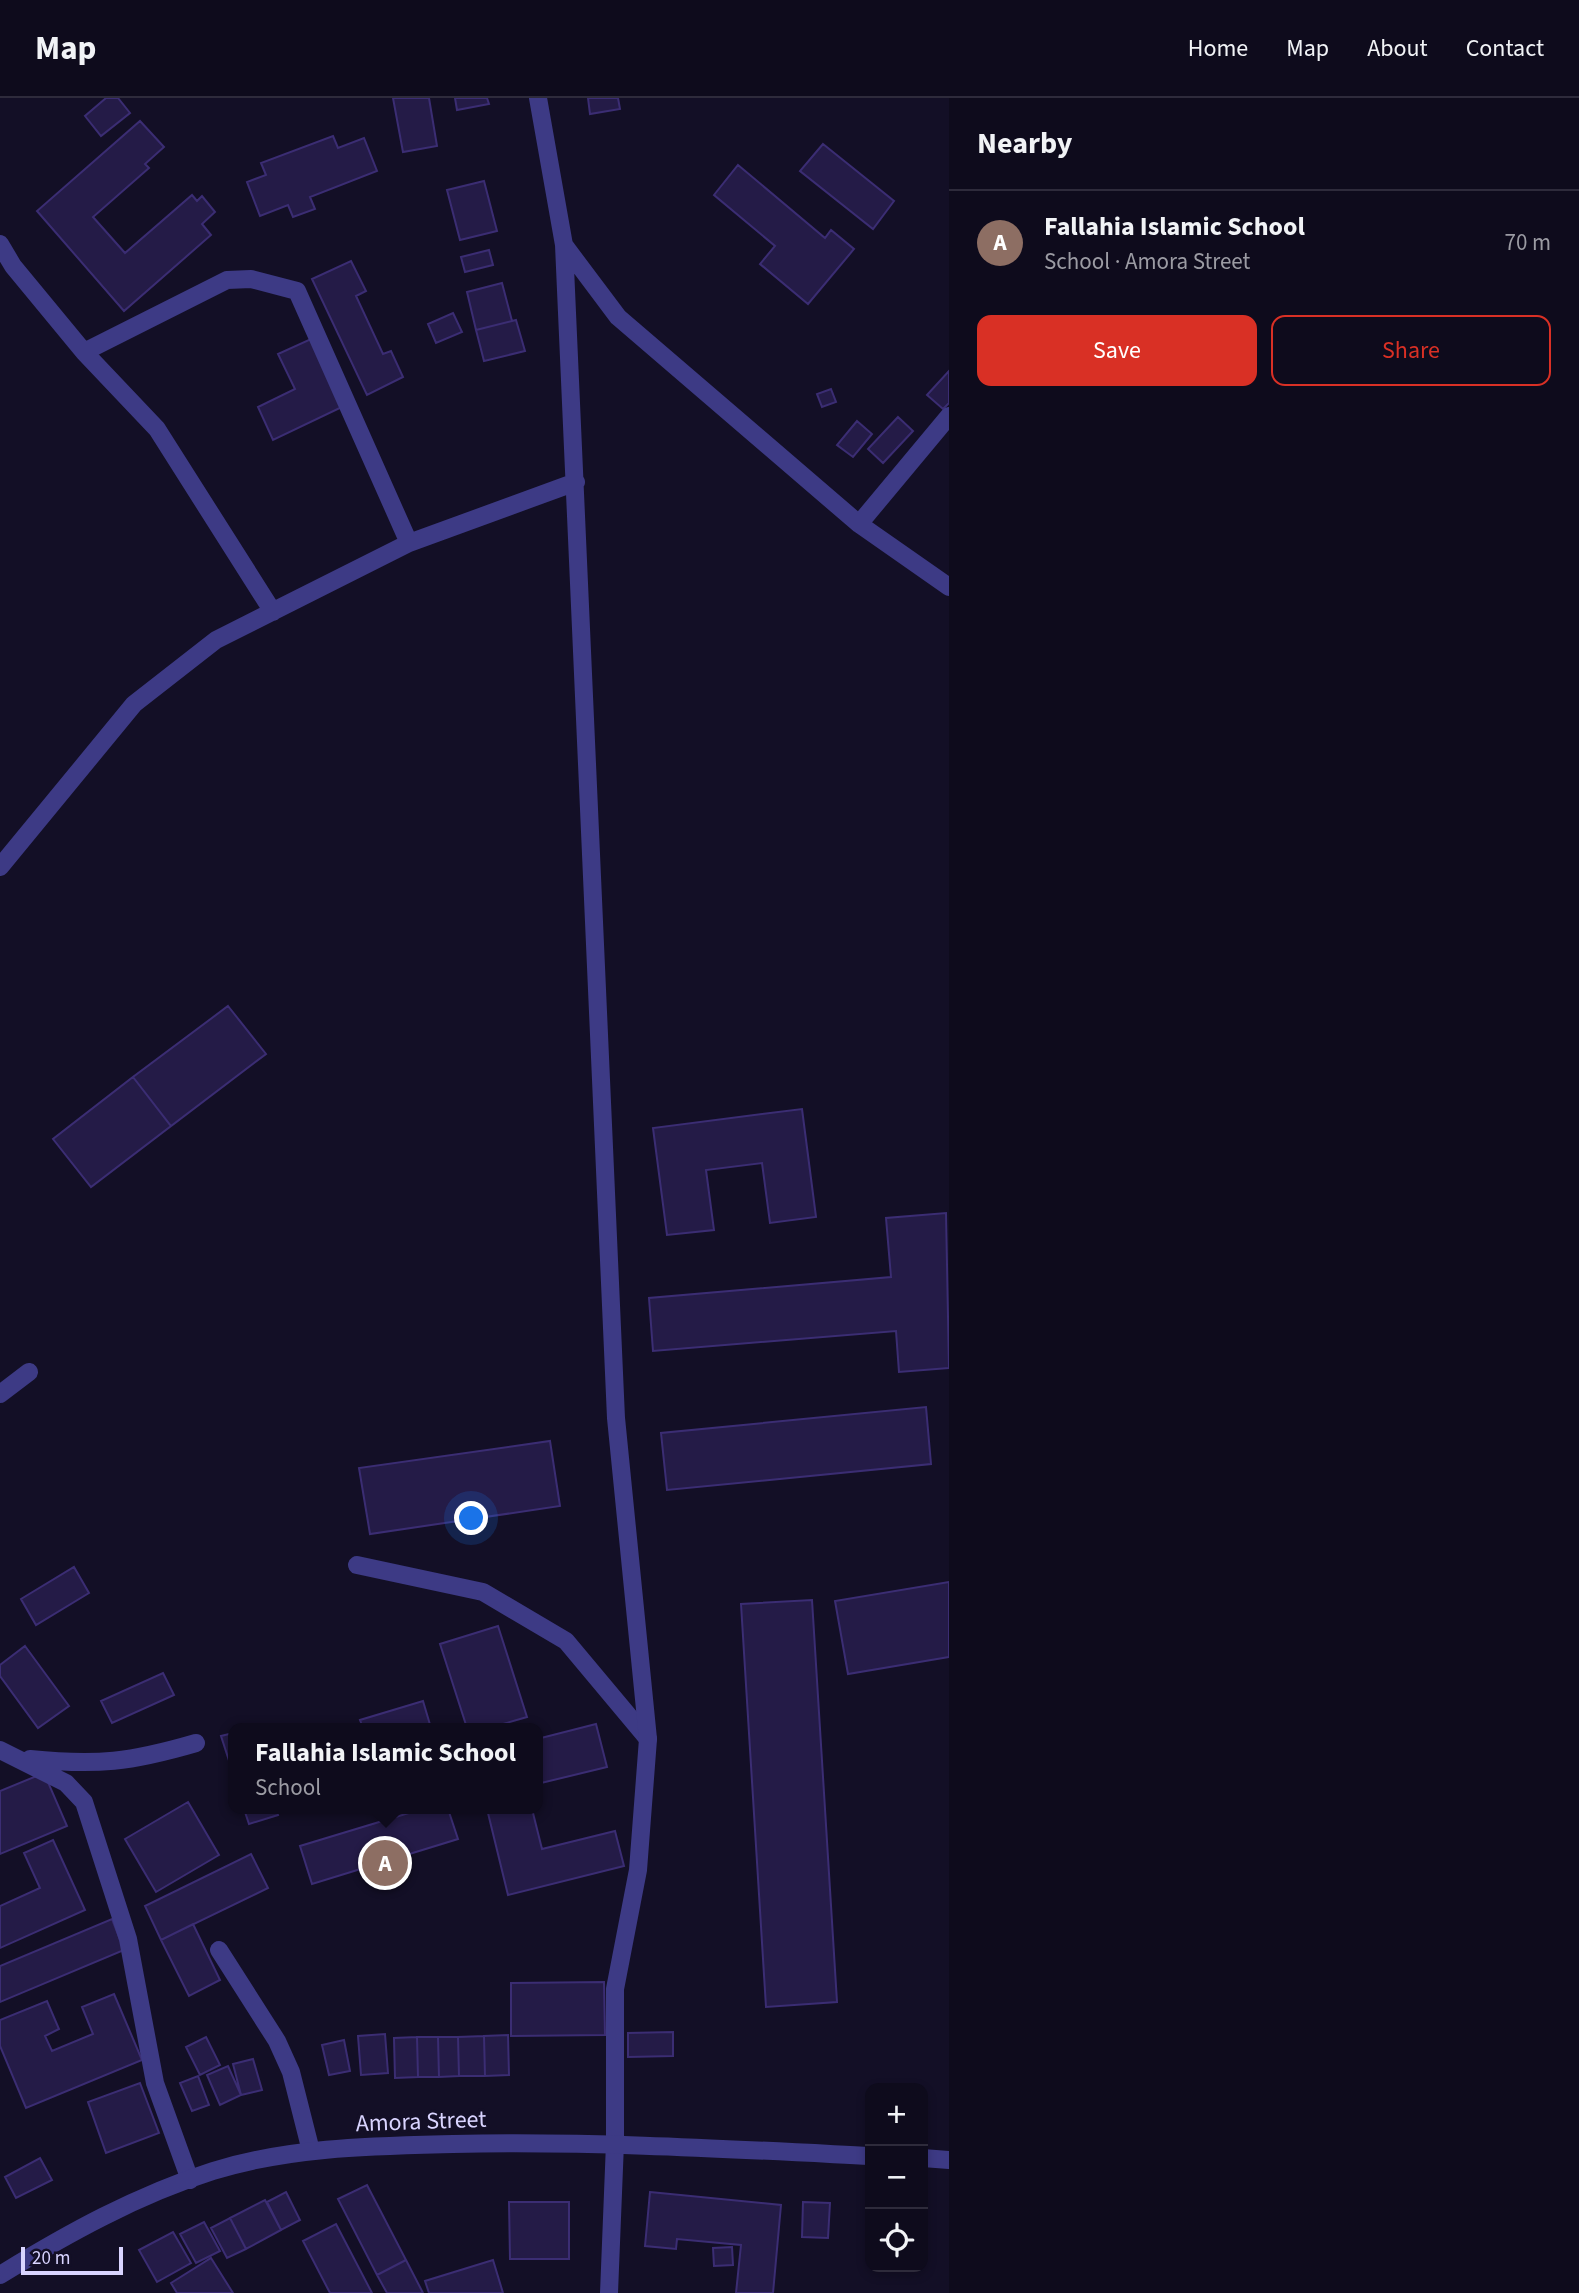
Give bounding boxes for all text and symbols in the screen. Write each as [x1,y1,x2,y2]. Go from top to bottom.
text: Map [35,25,96,72]
text: Home [1188,31,1248,66]
text: Map [1286,31,1329,66]
text: About [1367,31,1428,66]
text: Contact [1466,31,1544,66]
text: Nearby [977,122,1072,165]
text: Fallahia Islamic School [1044,208,1305,245]
text: A [993,226,1007,259]
text: 70 m [1504,226,1551,259]
text: School · Amora Street [1044,245,1250,278]
button: Save [977,315,1257,386]
button: Share [1271,315,1551,386]
your location [454,1501,488,1535]
popup [228,1723,543,1814]
text: Fallahia Islamic School [255,1734,516,1771]
text: School [255,1771,321,1804]
pin: A [362,1837,408,1889]
map controls [865,2083,928,2272]
button: + [865,2083,928,2146]
street label: Amora Street [355,2102,487,2141]
button: − [865,2146,928,2209]
button: locate [865,2209,928,2272]
scale bar [21,2244,122,2276]
text: 20 m [32,2245,70,2272]

